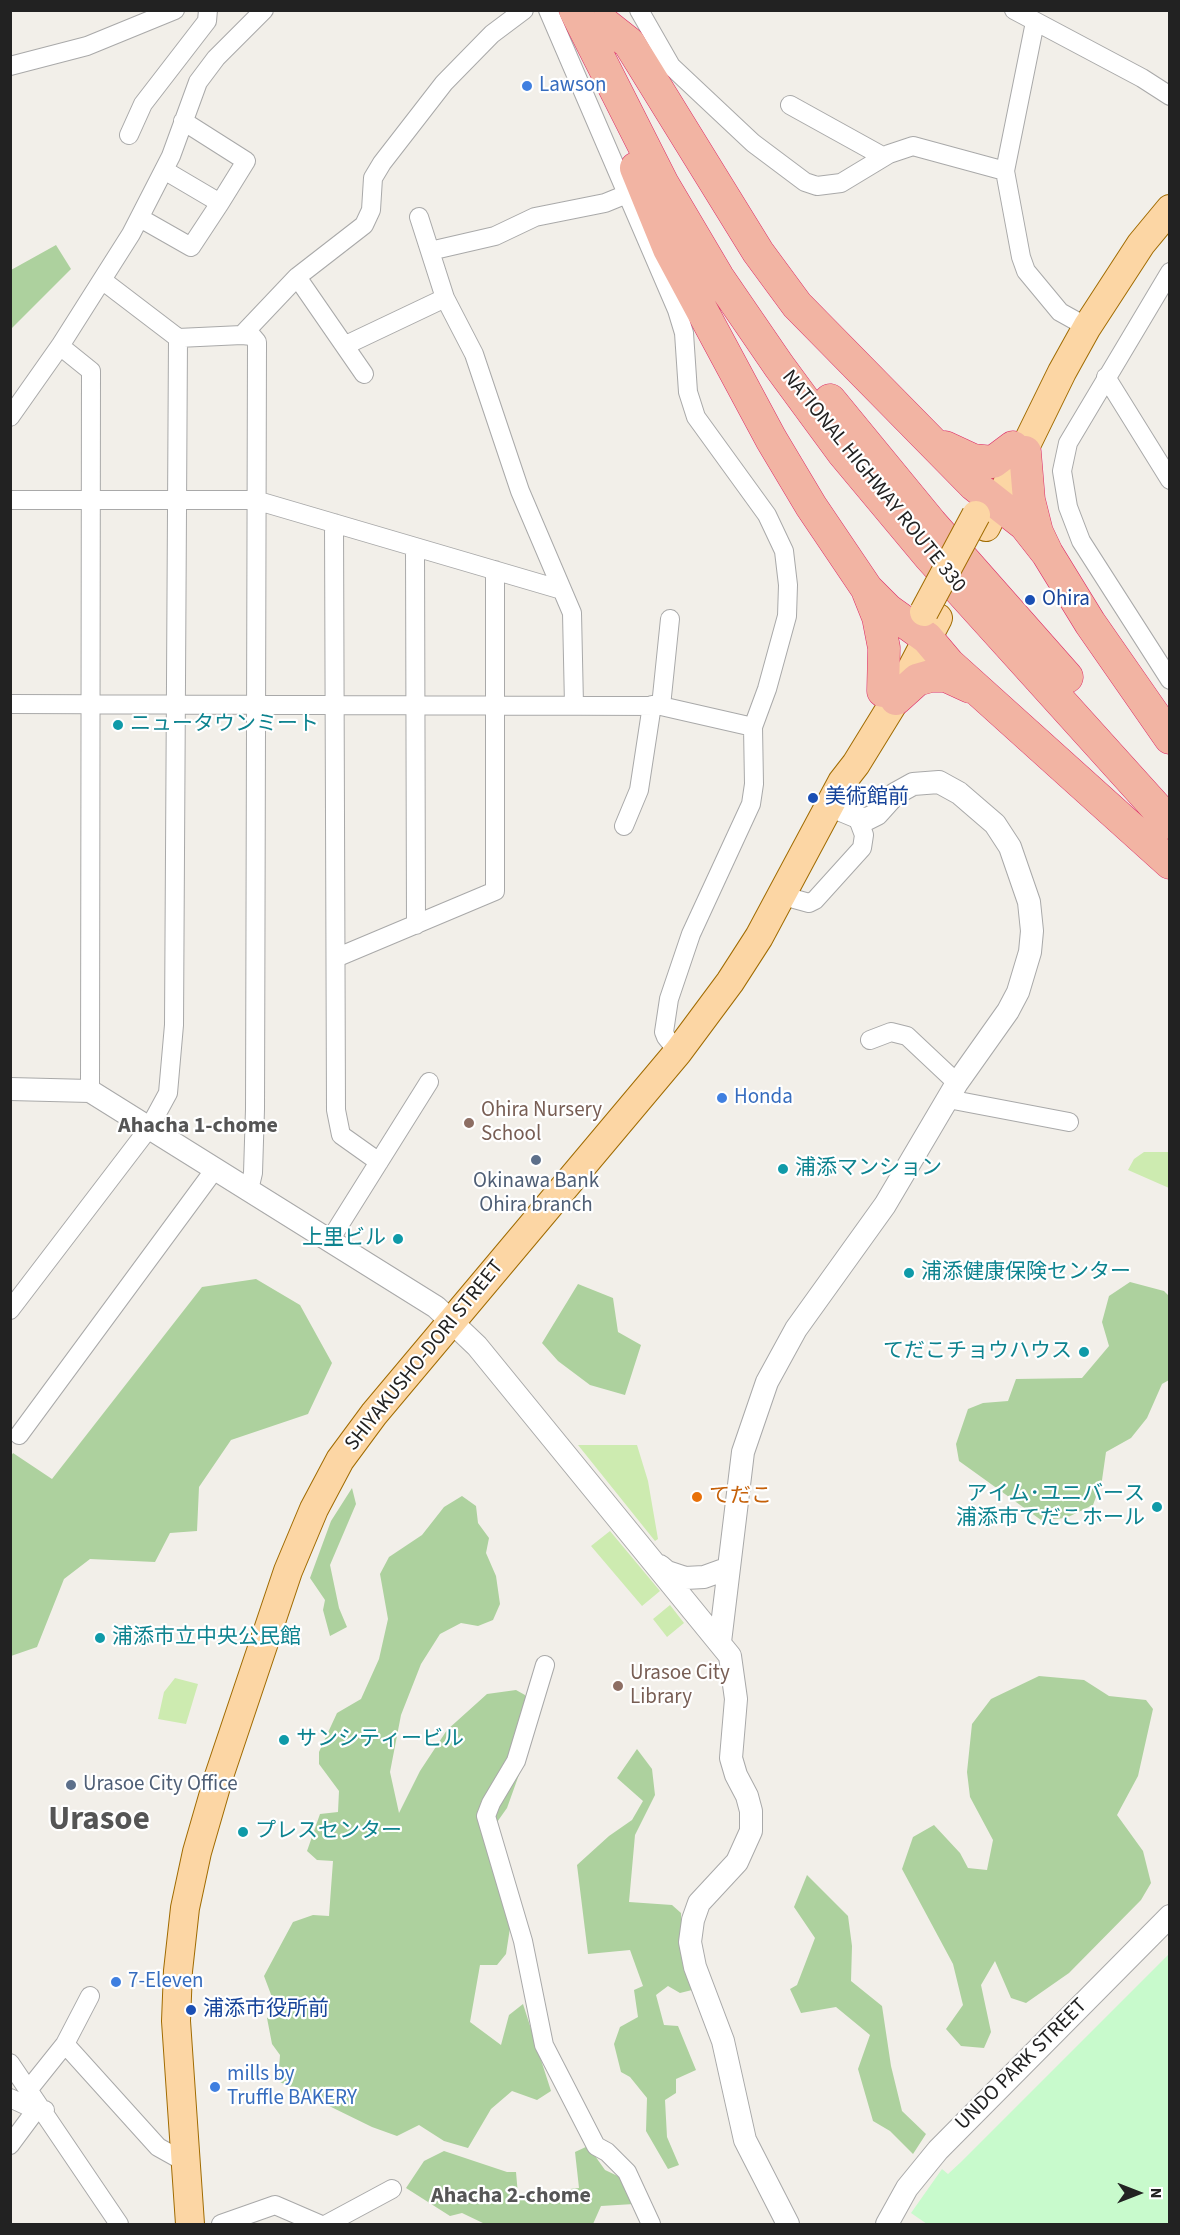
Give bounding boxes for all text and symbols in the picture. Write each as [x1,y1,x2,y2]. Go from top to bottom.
place label: Lawson [539,73,607,99]
marker: Lawson [520,79,534,93]
street label: NATIONAL HIGHWAY ROUTE 330 [775,366,971,598]
place label: Ohira [1042,587,1090,613]
marker: Ohira [1023,593,1037,607]
place label: ニュータウンミート [130,712,319,738]
marker: ニュータウンミート [111,718,125,732]
place label: 美術館前 [825,785,909,811]
marker: 美術館前 [806,791,820,805]
place label: Honda [734,1085,793,1111]
marker: Honda [715,1091,729,1105]
place label: Ohira Nursery School [481,1098,602,1148]
district label: Ahacha 1-chome [118,1114,278,1140]
marker: Ohira Nursery School [462,1116,476,1130]
marker: Okinawa Bank Ohira branch [529,1153,543,1167]
place label: 浦添マンション [795,1156,942,1182]
marker: 浦添マンション [776,1162,790,1176]
place label: Okinawa Bank Ohira branch [473,1169,599,1219]
place label: 上里ビル [302,1226,386,1252]
marker: 上里ビル [391,1232,405,1246]
street label: SHIYAKUSHO-DORI STREET [340,1256,510,1456]
place label: 浦添健康保険センター [921,1260,1131,1286]
marker: 浦添健康保険センター [902,1266,916,1280]
place label: てだこチョウハウス [883,1339,1072,1365]
marker: てだこチョウハウス [1077,1345,1091,1359]
place label: アイム･ユニバース 浦添市てだこホール [956,1482,1145,1532]
place label: てだこ [709,1484,772,1510]
marker: てだこ [690,1490,704,1504]
marker: アイム･ユニバース 浦添市てだこホール [1150,1500,1164,1514]
place label: 浦添市立中央公民館 [112,1625,301,1651]
marker: 浦添市立中央公民館 [93,1631,107,1645]
place label: Urasoe City Library [630,1661,730,1711]
marker: Urasoe City Library [611,1679,625,1693]
place label: サンシティービル [296,1727,464,1753]
marker: サンシティービル [277,1733,291,1747]
place label: Urasoe City Office [83,1772,238,1798]
marker: Urasoe City Office [64,1778,78,1792]
district label: Urasoe [48,1802,150,1842]
place label: プレスセンター [255,1819,402,1845]
marker: プレスセンター [236,1825,250,1839]
place label: 7-Eleven [128,1969,204,1995]
marker: 7-Eleven [109,1975,123,1989]
street label: UNDO PARK STREET [951,1994,1093,2136]
place label: 浦添市役所前 [203,1997,329,2023]
marker: 浦添市役所前 [184,2003,198,2017]
place label: mills by Truffle BAKERY [227,2062,357,2112]
marker: mills by Truffle BAKERY [208,2080,222,2094]
north arrow [1108,2163,1168,2223]
district label: Ahacha 2-chome [431,2184,591,2210]
text: N [1145,2188,1167,2198]

